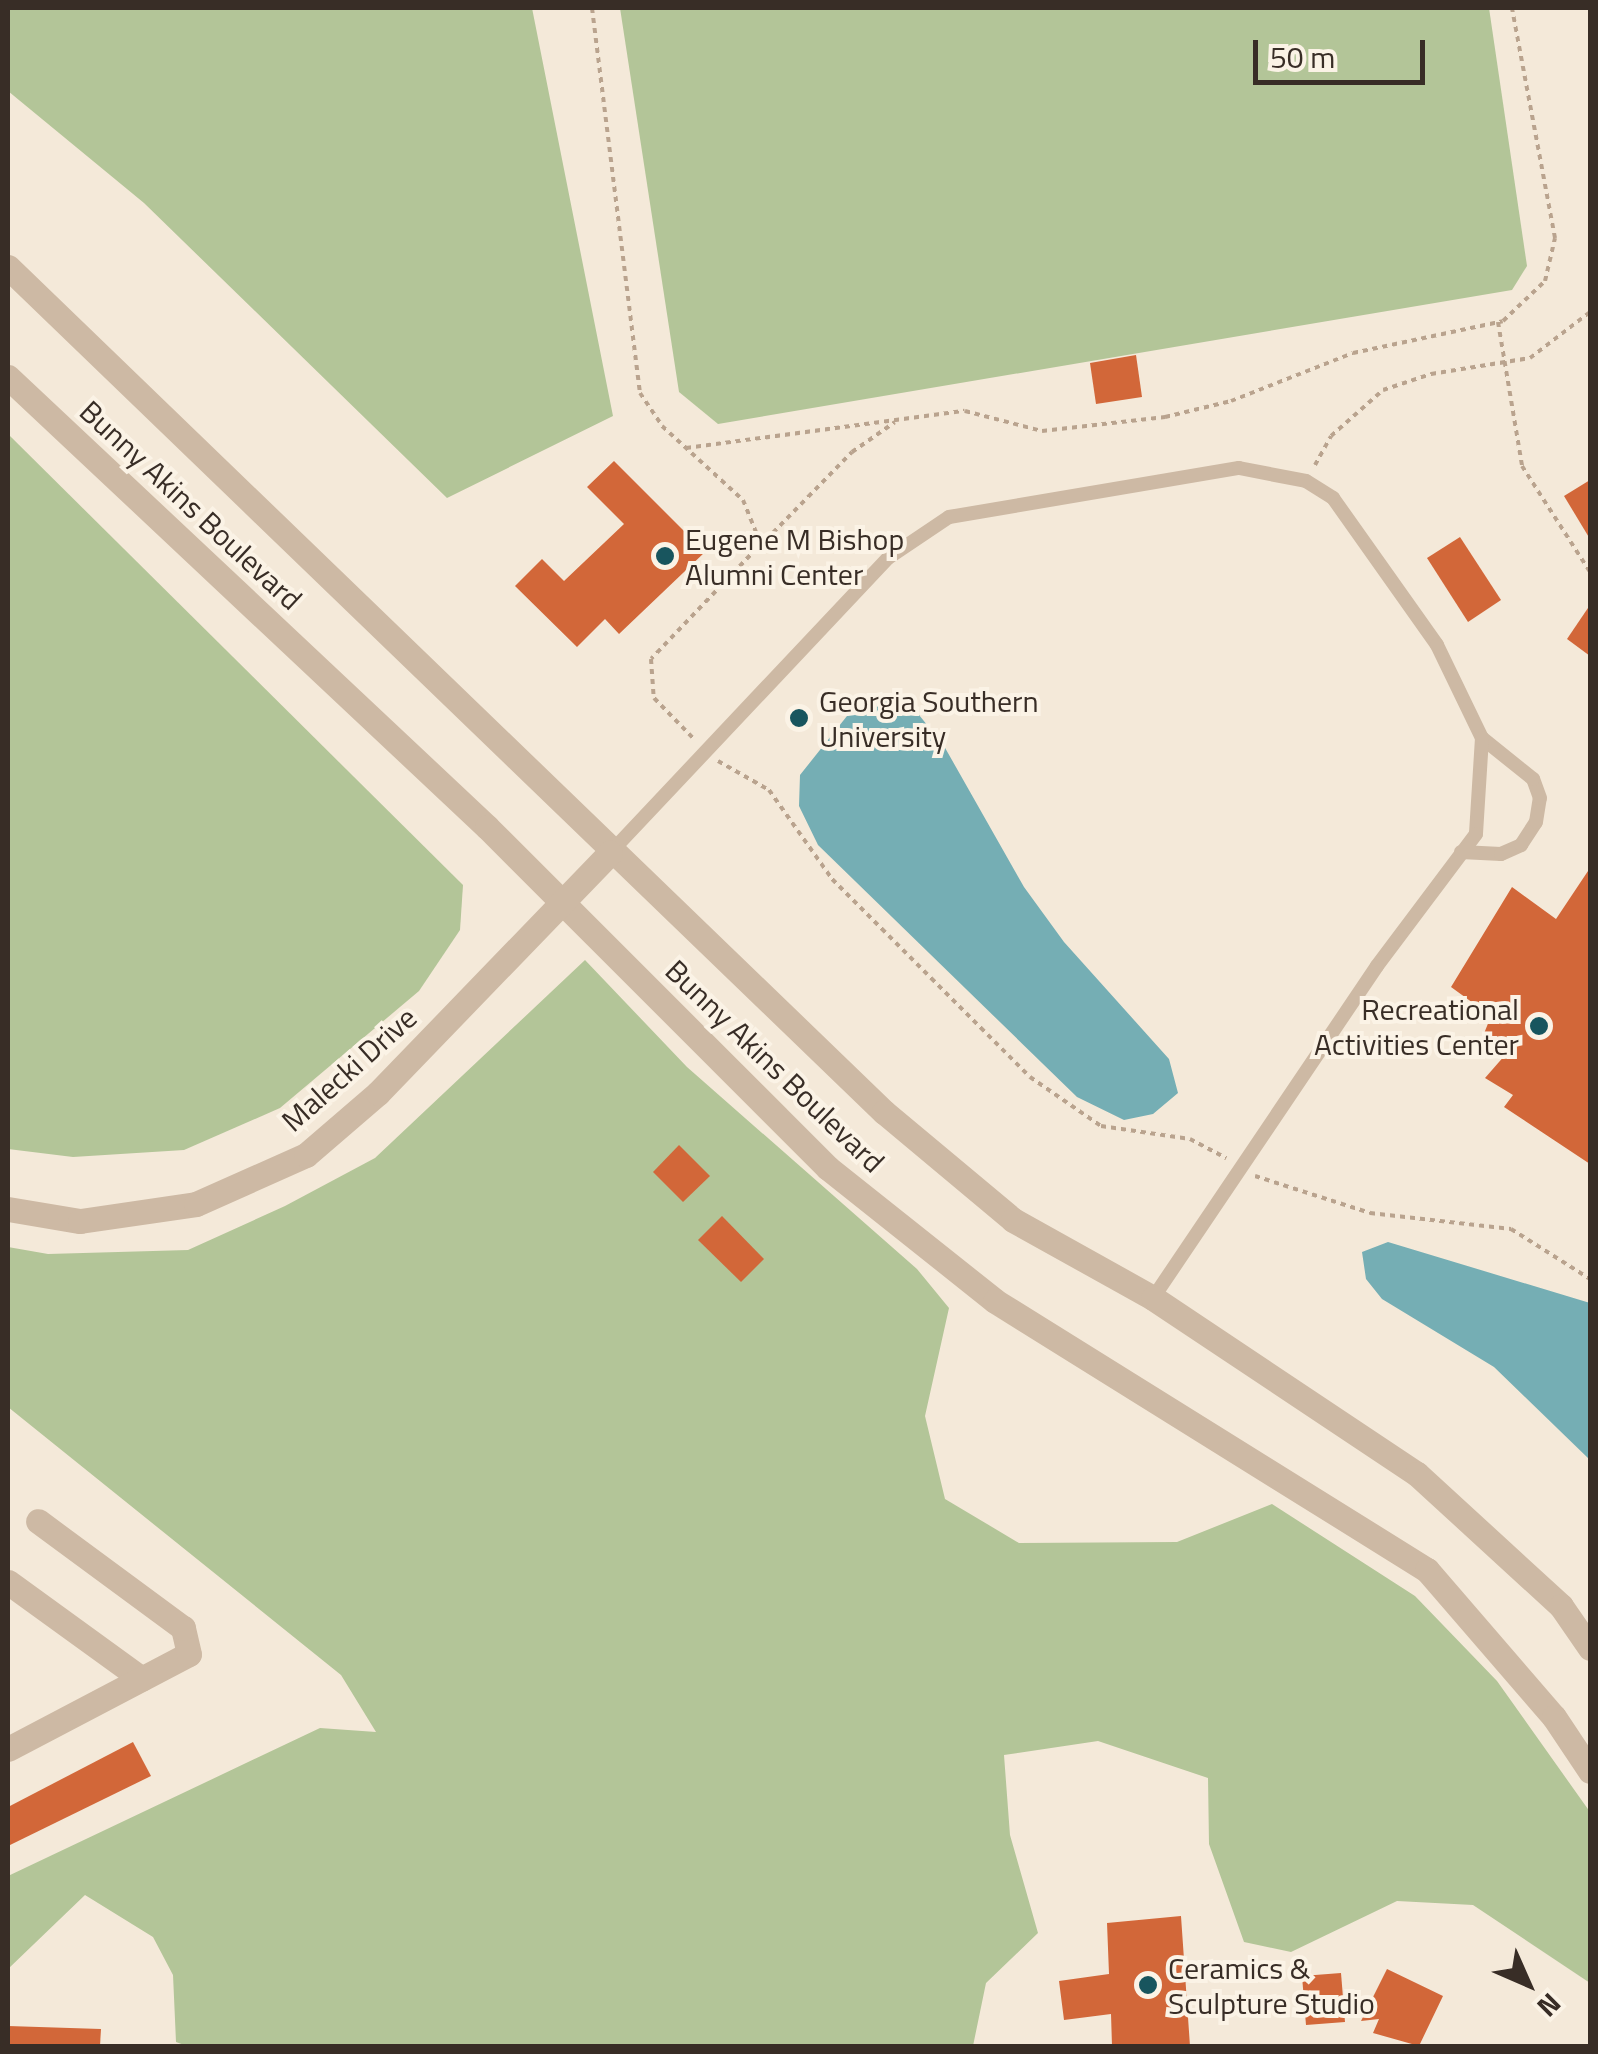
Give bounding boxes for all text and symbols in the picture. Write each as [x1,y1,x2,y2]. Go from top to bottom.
scale bar [1258,20,1430,82]
text: 50 m [1270,34,1335,80]
street label: Bunny Akins Boulevard [73,393,309,617]
place label: Eugene M Bishop Alumni Center [685,521,904,592]
marker: Eugene M Bishop Alumni Center [654,545,676,567]
place label: Georgia Southern University [819,683,1039,754]
marker: Georgia Southern University [788,707,810,729]
street label: Bunny Akins Boulevard [658,952,892,1180]
place label: Recreational Activities Center [1314,991,1519,1062]
street label: Malecki Drive [274,999,424,1139]
marker: Recreational Activities Center [1528,1015,1550,1037]
north arrow [1478,1934,1578,2034]
place label: Ceramics & Sculpture Studio [1168,1950,1375,2020]
marker: Ceramics & Sculpture Studio [1137,1974,1159,1996]
text: N [1528,1984,1572,2028]

